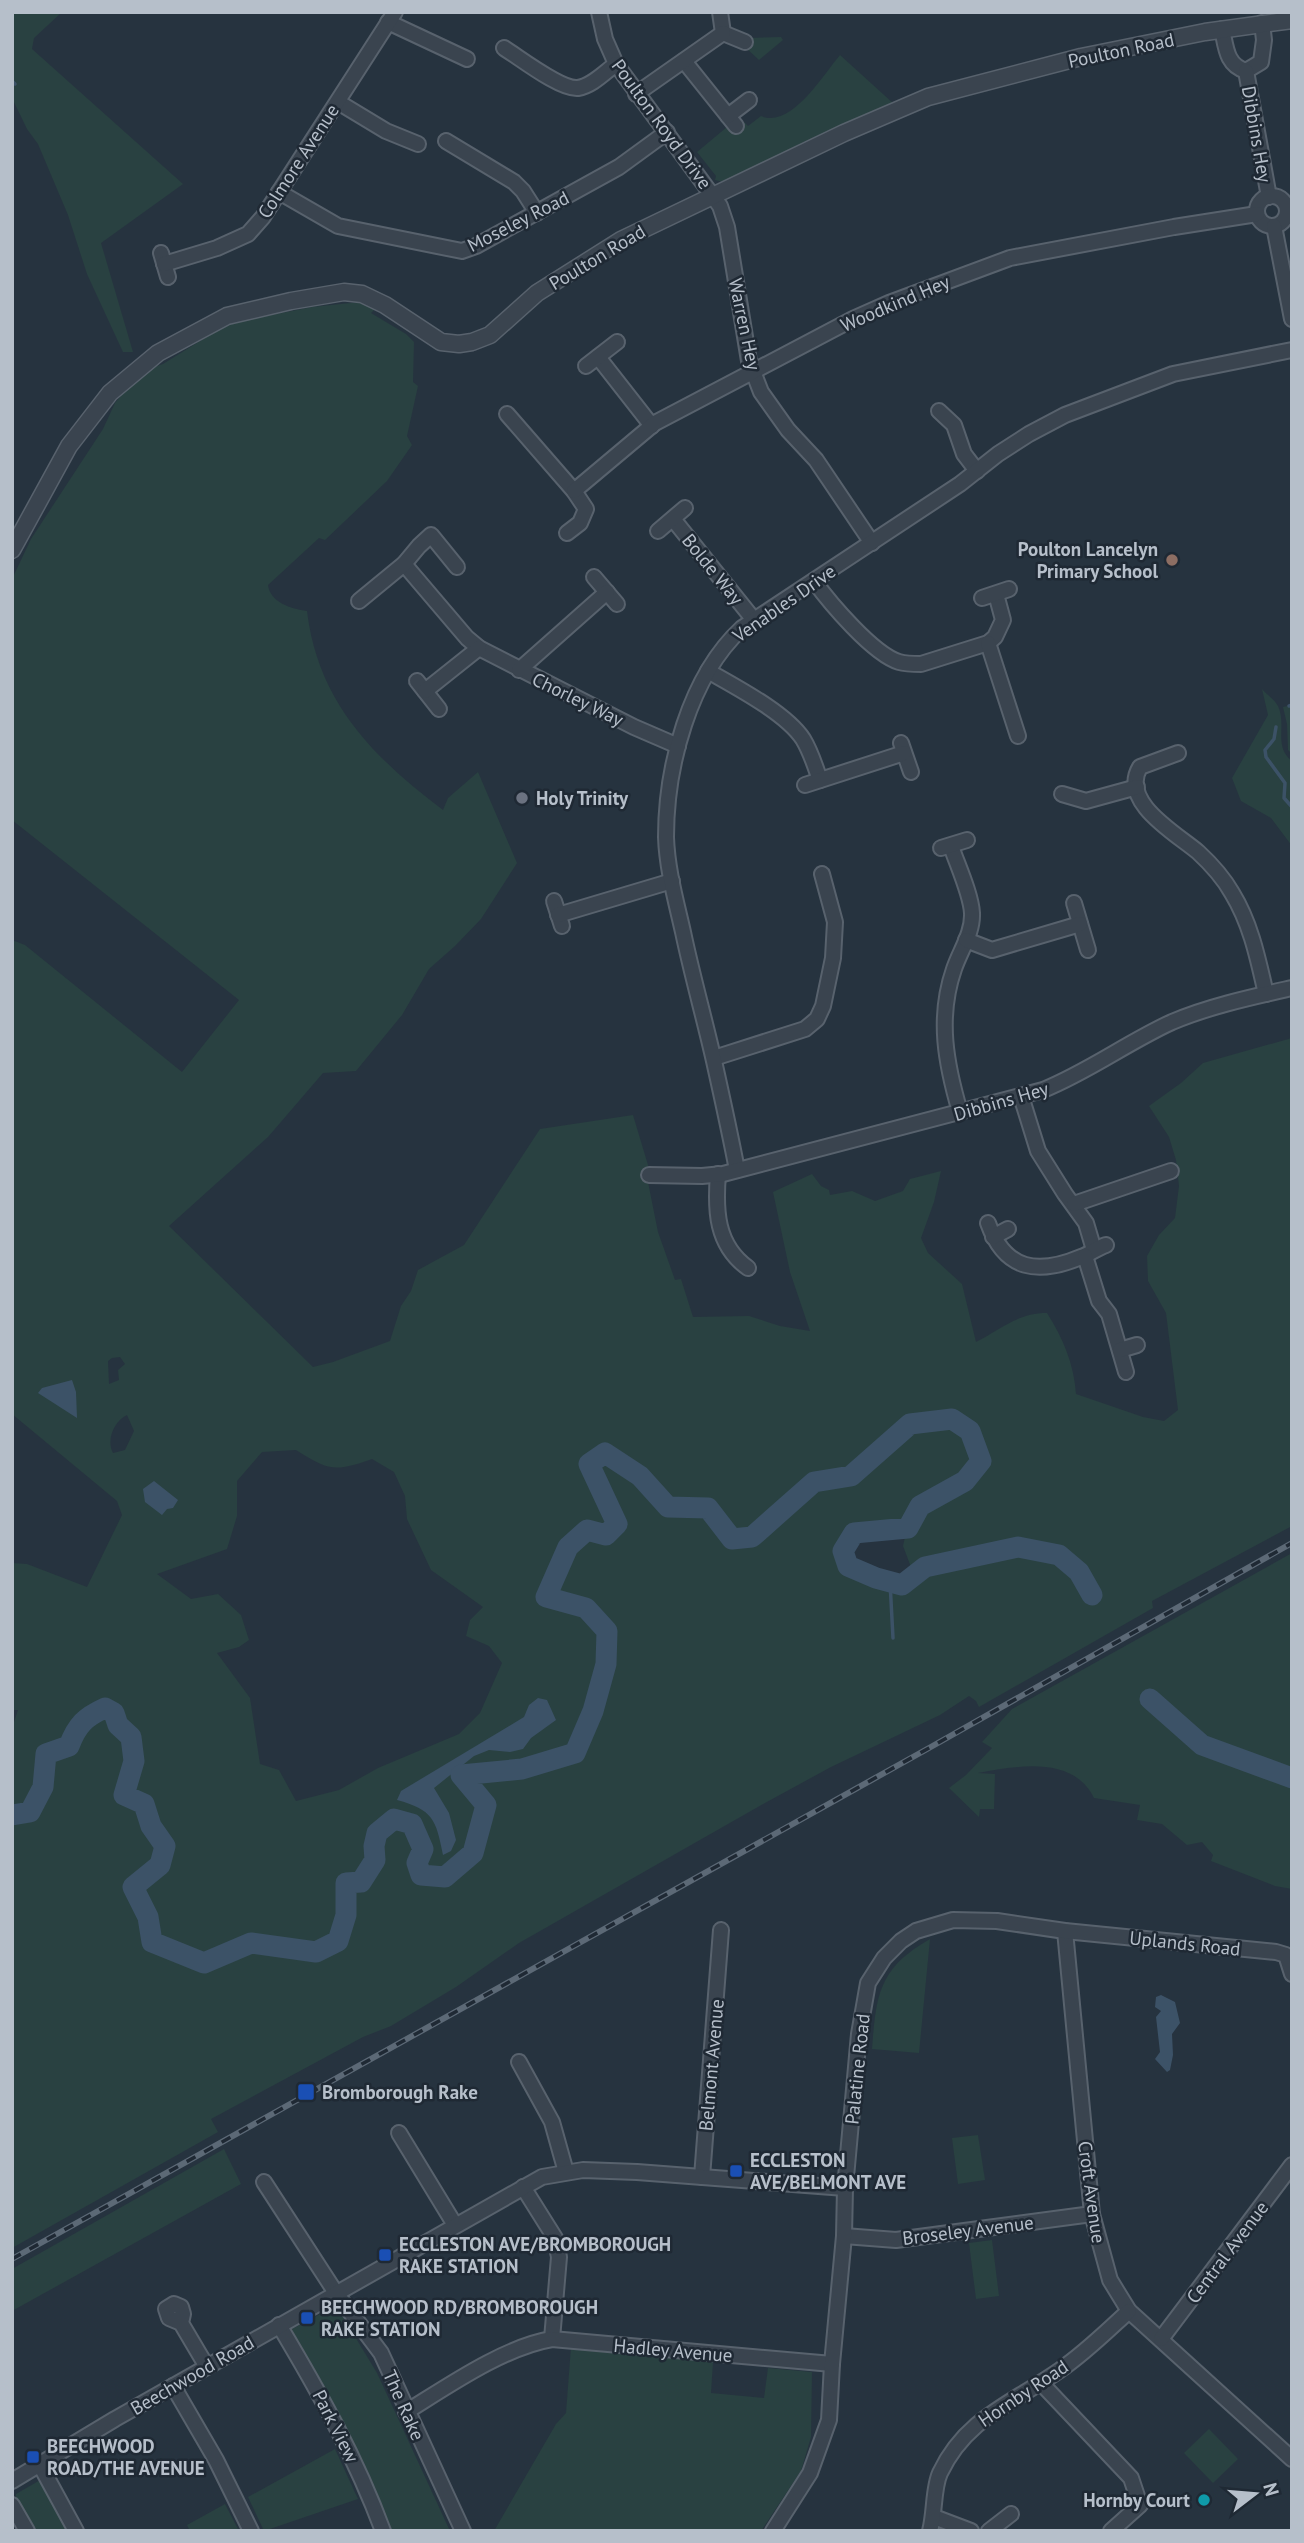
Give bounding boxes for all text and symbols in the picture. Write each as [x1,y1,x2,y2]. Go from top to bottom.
street label: Poulton Road [1066,27,1176,73]
street label: Poulton Royd Drive [607,54,717,194]
street label: Dibbins Hey [1237,84,1277,184]
street label: Colmore Avenue [252,99,344,223]
street label: Moseley Road [463,185,573,257]
street label: Poulton Road [545,219,649,295]
street label: Woodkind Hey [837,269,953,337]
street label: Warren Hey [724,276,766,372]
street label: Bolde Way [677,529,749,610]
place label: Poulton Lancelyn Primary School [1018,537,1158,583]
marker: Poulton Lancelyn Primary School [1164,552,1180,568]
street label: Venables Drive [727,559,840,648]
street label: Chorley Way [528,667,628,731]
place label: Holy Trinity [536,786,629,810]
marker: Holy Trinity [514,790,530,806]
street label: Dibbins Hey [951,1076,1051,1126]
street label: Uplands Road [1128,1925,1242,1961]
street label: Belmont Avenue [693,1998,729,2132]
street label: Palatine Road [839,2012,875,2126]
place label: Bromborough Rake [322,2080,478,2104]
marker: Bromborough Rake [296,2082,316,2102]
street label: Croft Avenue [1073,2139,1111,2245]
place label: ECCLESTON AVE/BELMONT AVE [750,2148,906,2194]
marker: ECCLESTON AVE/BELMONT AVE [728,2163,744,2179]
street label: Central Avenue [1181,2196,1273,2308]
street label: Broseley Avenue [901,2210,1035,2250]
place label: ECCLESTON AVE/BROMBOROUGH RAKE STATION [399,2232,671,2278]
marker: ECCLESTON AVE/BROMBOROUGH RAKE STATION [377,2247,393,2263]
place label: BEECHWOOD RD/BROMBOROUGH RAKE STATION [321,2295,598,2341]
marker: BEECHWOOD RD/BROMBOROUGH RAKE STATION [299,2310,315,2326]
street label: Beechwood Road [126,2330,258,2420]
street label: Hadley Avenue [613,2333,733,2367]
street label: Hornby Road [973,2354,1073,2432]
street label: The Rake [378,2366,430,2444]
street label: Park View [308,2386,364,2466]
place label: BEECHWOOD ROAD/THE AVENUE [47,2434,205,2480]
marker: BEECHWOOD ROAD/THE AVENUE [25,2449,41,2465]
north arrow [1220,2459,1290,2529]
text: N [1258,2480,1285,2499]
place label: Hornby Court [1083,2488,1190,2512]
marker: Hornby Court [1196,2492,1212,2508]

